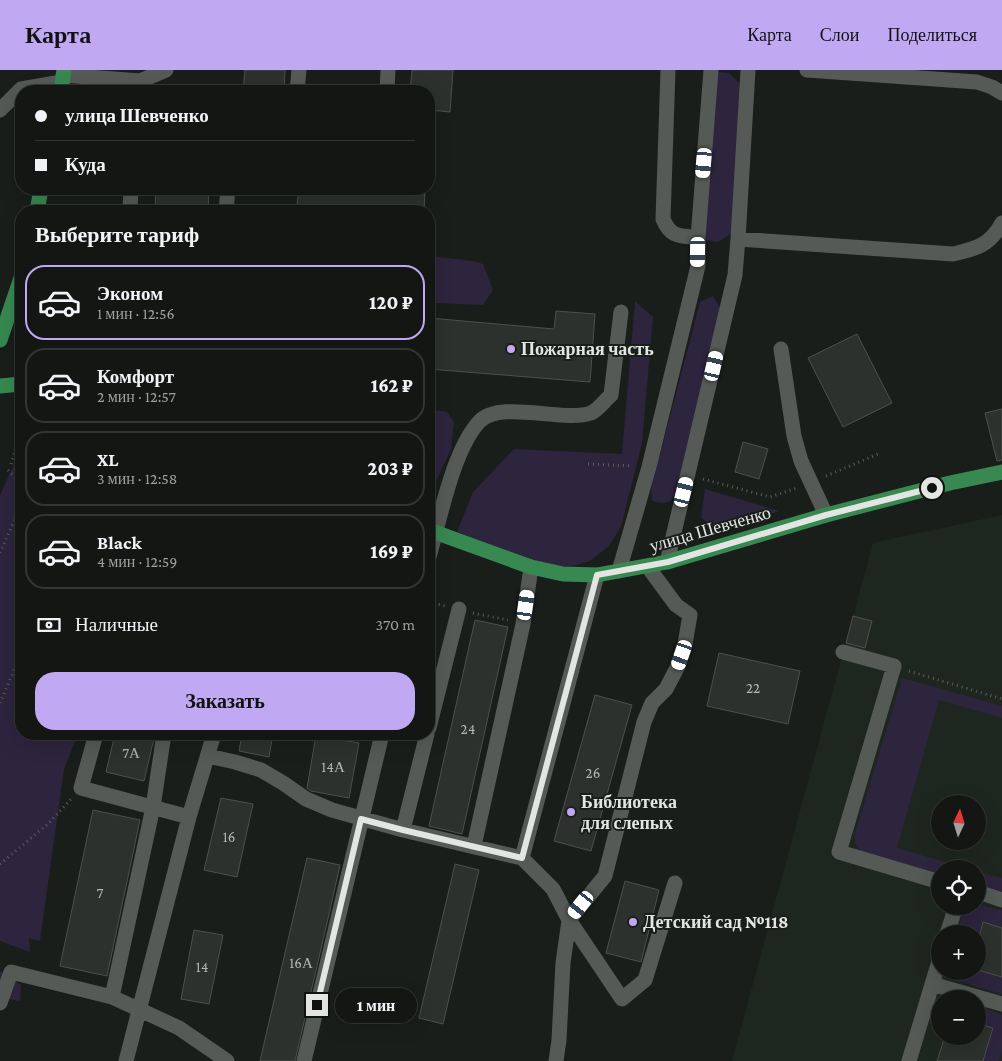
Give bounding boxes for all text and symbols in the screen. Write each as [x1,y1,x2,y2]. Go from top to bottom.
text: Карта [25,21,91,48]
text: Карта [747,25,792,45]
text: Слои [820,25,859,45]
text: Поделиться [887,25,977,45]
text: улица Шевченко [65,105,209,126]
car [695,147,712,179]
text: Куда [65,154,106,175]
text: Выберите тариф [35,222,199,247]
car [690,237,705,267]
icon: car [37,280,82,325]
text: Эконом [97,283,163,304]
text: 120 ₽ [369,292,413,313]
text: 1 мин · 12:56 [97,305,175,322]
place label: Пожарная часть [521,339,654,359]
marker: Пожарная часть [505,343,517,355]
car [703,350,724,382]
icon: car [37,363,82,408]
text: Комфорт [97,366,174,387]
text: 162 ₽ [371,375,413,396]
text: 2 мин · 12:57 [97,388,176,405]
icon: car [37,446,82,491]
text: XL [97,449,119,470]
text: 203 ₽ [367,458,413,479]
text: 3 мин · 12:58 [97,470,177,487]
car [673,476,694,508]
route start [921,477,943,499]
street label: улица Шевченко [647,502,773,556]
icon: car [37,529,82,574]
text: Black [97,532,142,553]
text: 169 ₽ [370,541,413,562]
text: 4 мин · 12:59 [97,553,177,570]
car [516,589,535,621]
icon: cash [35,611,63,639]
text: Наличные [75,614,158,635]
text: 370 m [376,616,415,633]
car [670,638,693,672]
button: Заказать [35,672,415,730]
house number: 22 [746,680,760,696]
house number: 24 [461,721,475,737]
house number: 7А [122,745,140,761]
house number: 14А [321,759,345,775]
house number: 26 [586,765,600,781]
place label: Библиотека для слепых [581,792,677,833]
north arrow [931,795,986,850]
map controls [931,795,986,1045]
marker: Библиотека для слепых [565,806,577,818]
house number: 16 [223,829,235,845]
button: locate [931,860,986,915]
house number: 7 [97,885,104,901]
car [565,889,596,921]
place label: Детский сад №118 [643,912,788,932]
marker: Детский сад №118 [627,916,639,928]
button: + [931,925,986,980]
house number: 16А [289,955,313,971]
house number: 14 [196,959,208,975]
callout: 1 мин [334,988,417,1022]
button: − [931,990,986,1045]
route end [306,994,328,1016]
text: 1 мин [357,997,395,1014]

